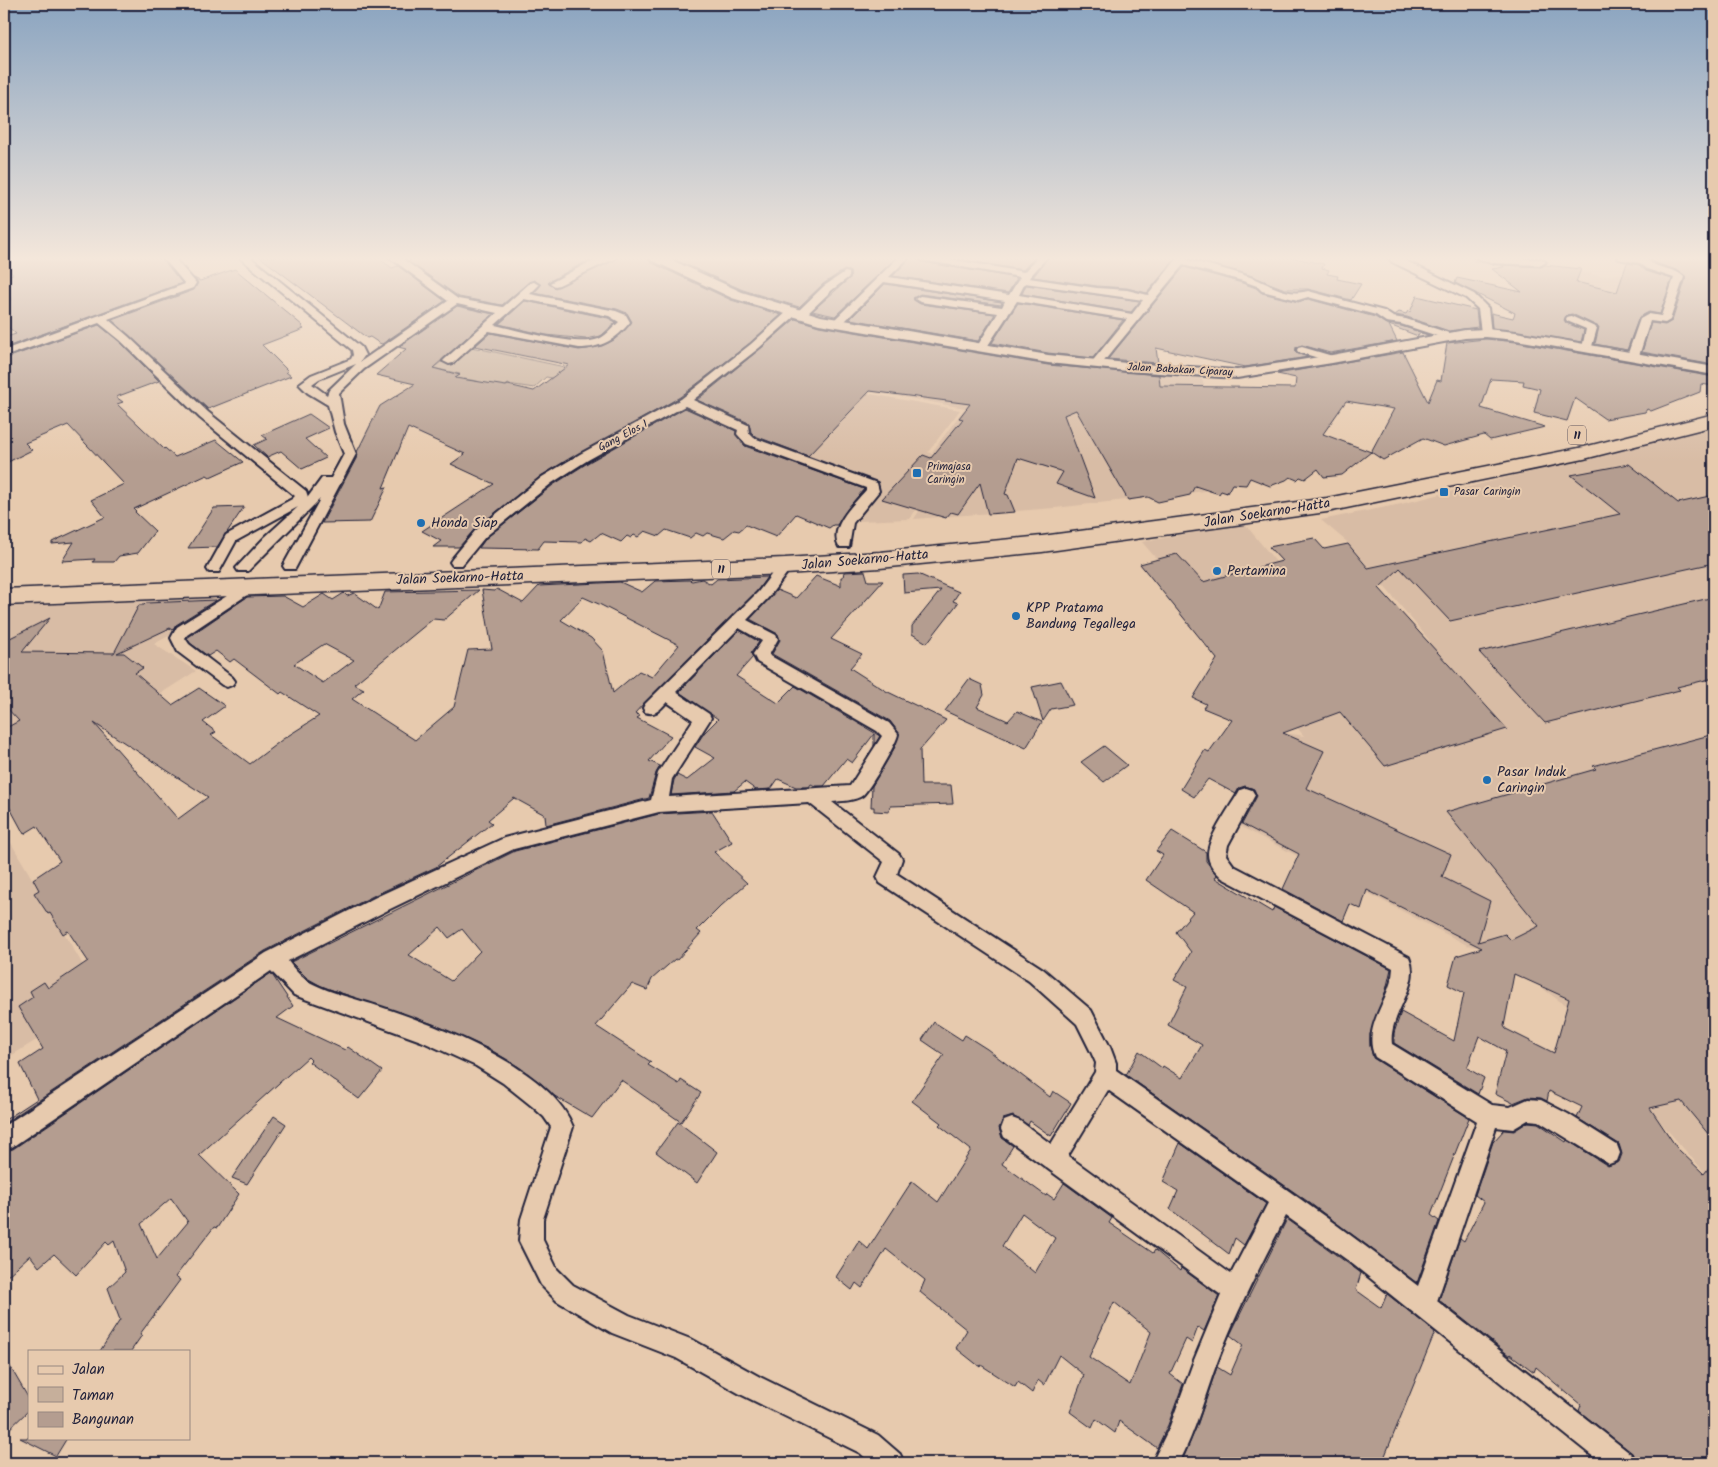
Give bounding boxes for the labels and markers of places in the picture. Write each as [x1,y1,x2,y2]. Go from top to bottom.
place label: Primajasa Caringin [927,458,971,489]
marker: Primajasa Caringin [911,467,923,479]
place label: Pasar Caringin [1454,483,1521,501]
marker: Pasar Caringin [1438,486,1450,498]
place label: Honda Siap [431,512,498,534]
marker: Honda Siap [415,517,427,529]
place label: Pertamina [1227,560,1286,582]
marker: Pertamina [1211,565,1223,577]
place label: KPP Pratama Bandung Tegallega [1026,597,1136,635]
marker: KPP Pratama Bandung Tegallega [1010,610,1022,622]
place label: Pasar Induk Caringin [1497,761,1566,799]
marker: Pasar Induk Caringin [1481,774,1493,786]

